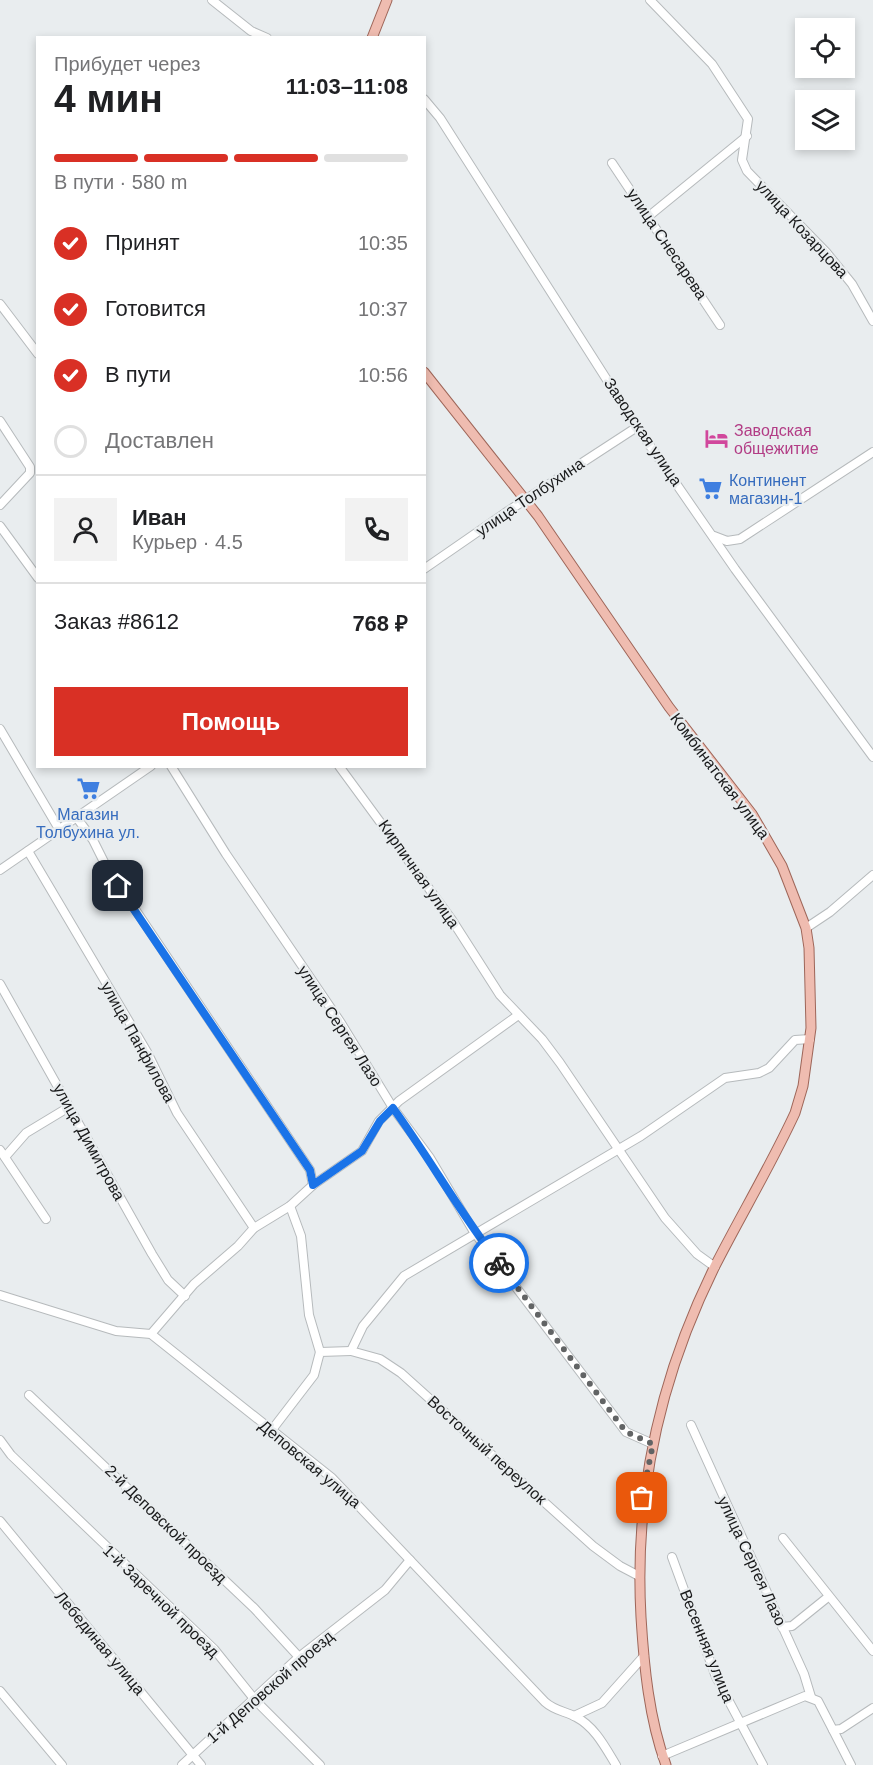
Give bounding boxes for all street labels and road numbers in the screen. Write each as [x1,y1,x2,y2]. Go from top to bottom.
street label: улица Козарцова [753,177,851,281]
street label: улица Снесарева [624,186,710,303]
street label: Заводская улица [601,375,685,489]
street label: улица Толбухина [473,455,587,539]
street label: Комбинатская улица [667,710,773,842]
street label: Кирпичная улица [375,817,463,931]
street label: улица Сергея Лазо [295,962,385,1090]
street label: улица Панфилова [98,979,178,1105]
street label: улица Димитрова [50,1081,128,1203]
street label: Восточный переулок [424,1392,550,1508]
street label: Деповская улица [256,1417,364,1511]
street label: 2-й Деповской проезд [102,1462,231,1587]
street label: улица Сергея Лазо [715,1494,789,1628]
street label: 1-й Заречной проезд [100,1541,223,1661]
street label: Весенняя улица [677,1587,737,1705]
street label: Лебединая улица [52,1588,148,1698]
street label: 1-й Деповской проезд [203,1627,337,1747]

